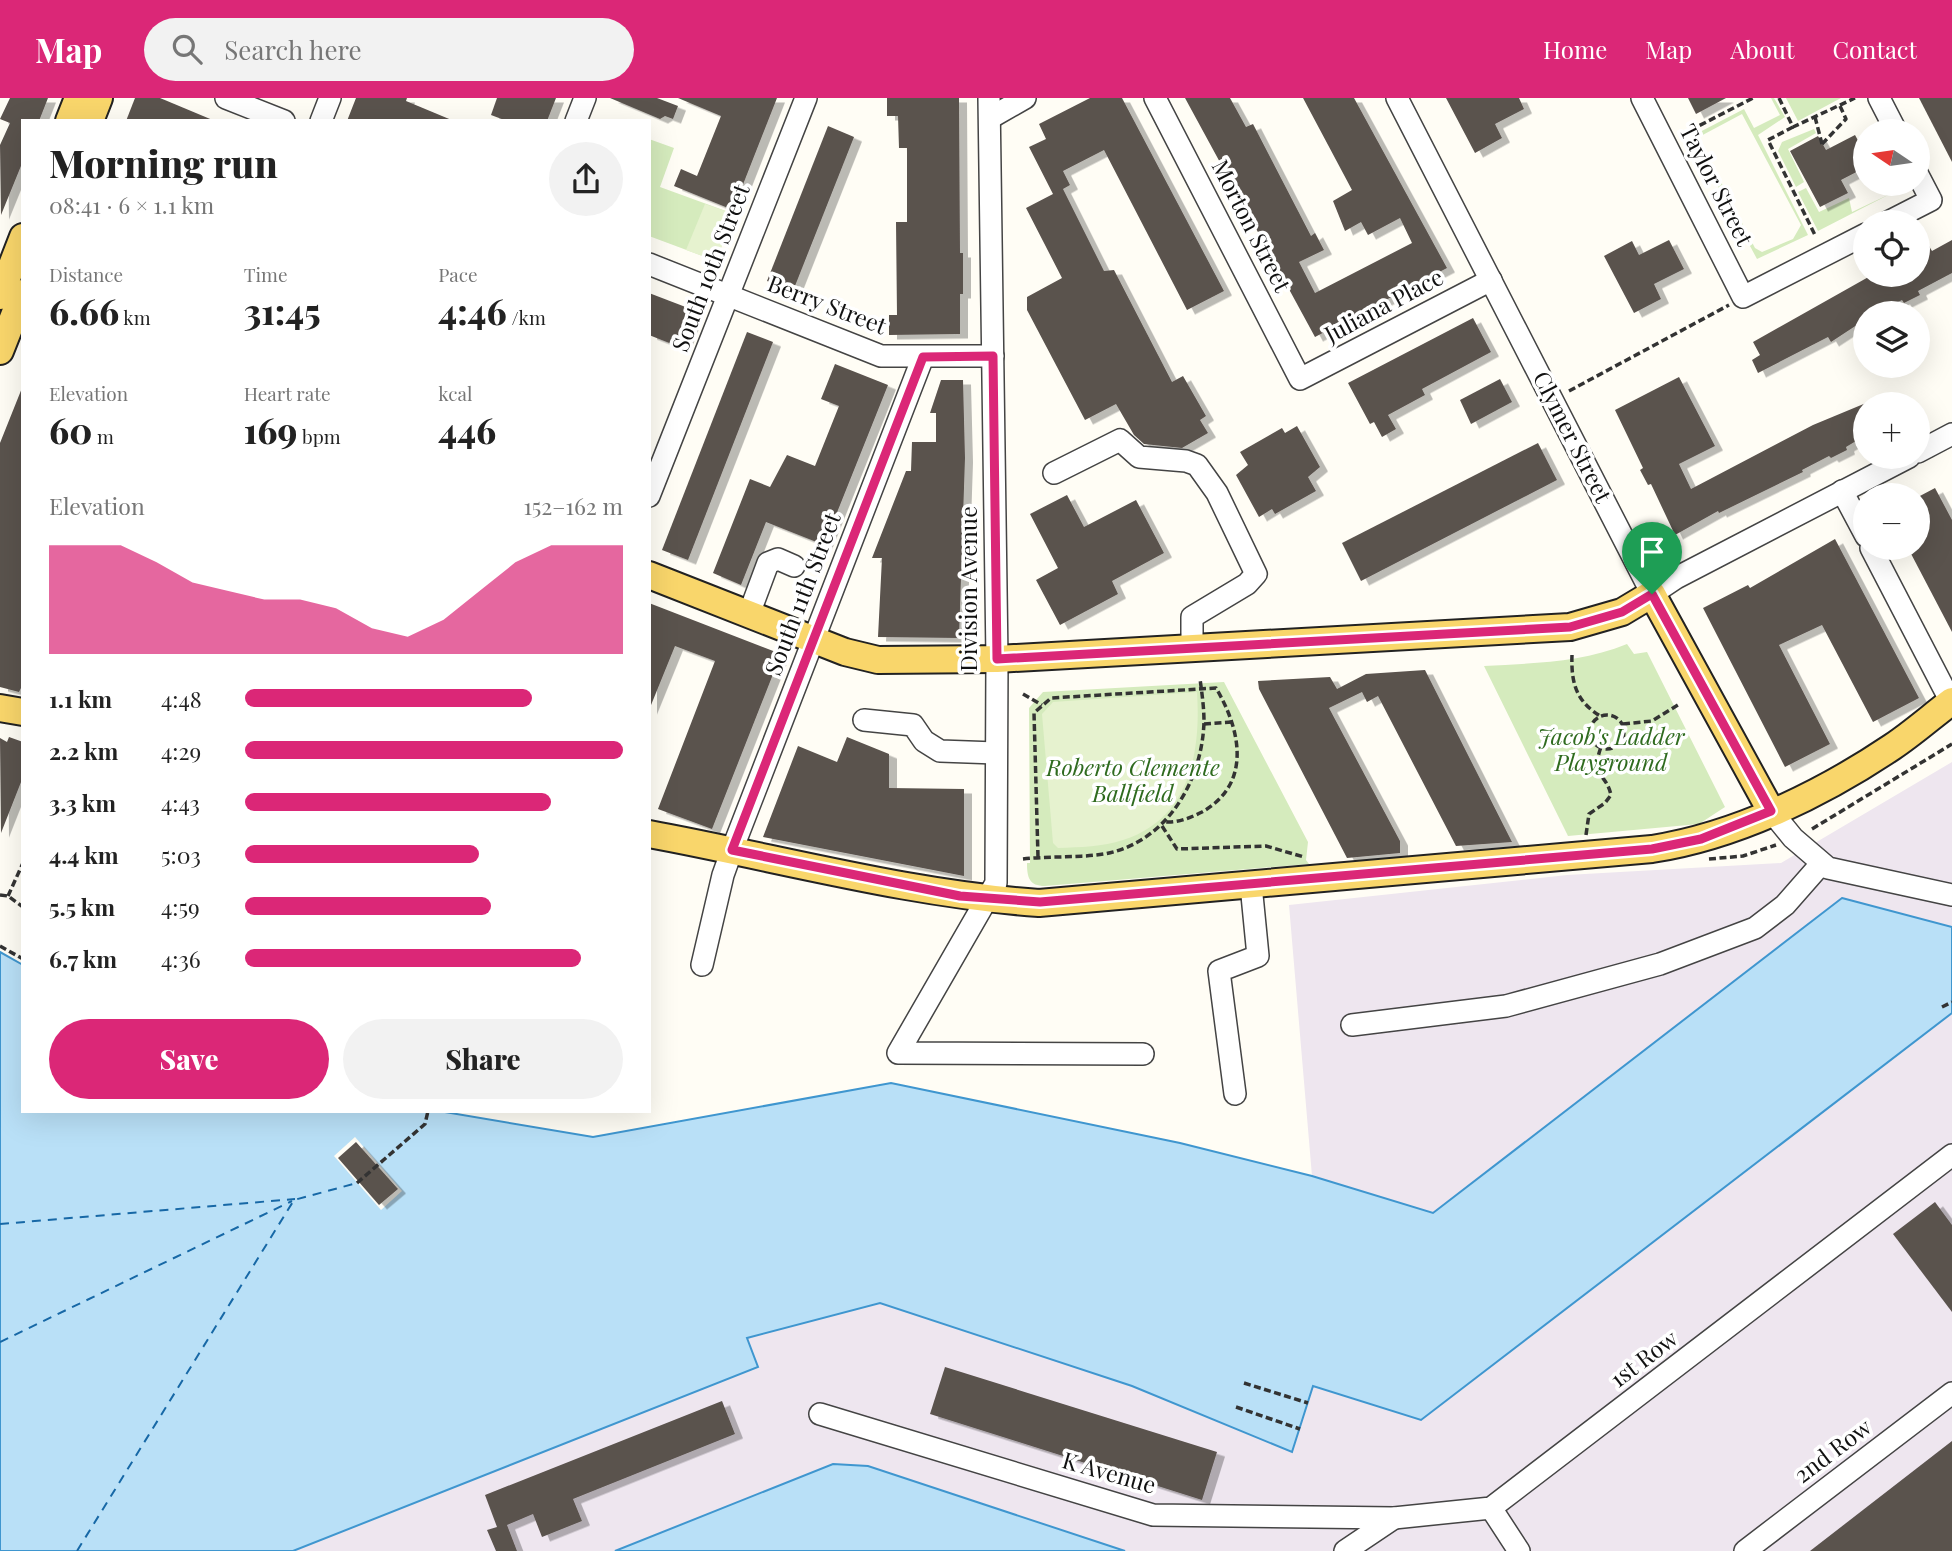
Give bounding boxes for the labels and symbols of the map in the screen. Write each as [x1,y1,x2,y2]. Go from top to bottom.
street label: Taylor Street [1673,118,1762,251]
north arrow [1853,119,1930,196]
street label: Morton Street [1206,154,1299,297]
street label: South 10th Street [663,178,756,356]
street label: Juliana Place [1318,260,1448,349]
street label: Berry Street [764,267,892,341]
street label: Clymer Street [1527,365,1620,508]
street label: Division Avenue [952,506,983,672]
street label: South 11th Street [756,507,847,679]
pin [1622,522,1682,594]
park label: Jacob's Ladder Playground [1537,720,1686,777]
park label: Roberto Clemente Ballfield [1045,751,1220,808]
street label: 1st Row [1603,1322,1684,1393]
street label: 2nd Row [1787,1411,1877,1489]
street label: K Avenue [1059,1443,1160,1500]

